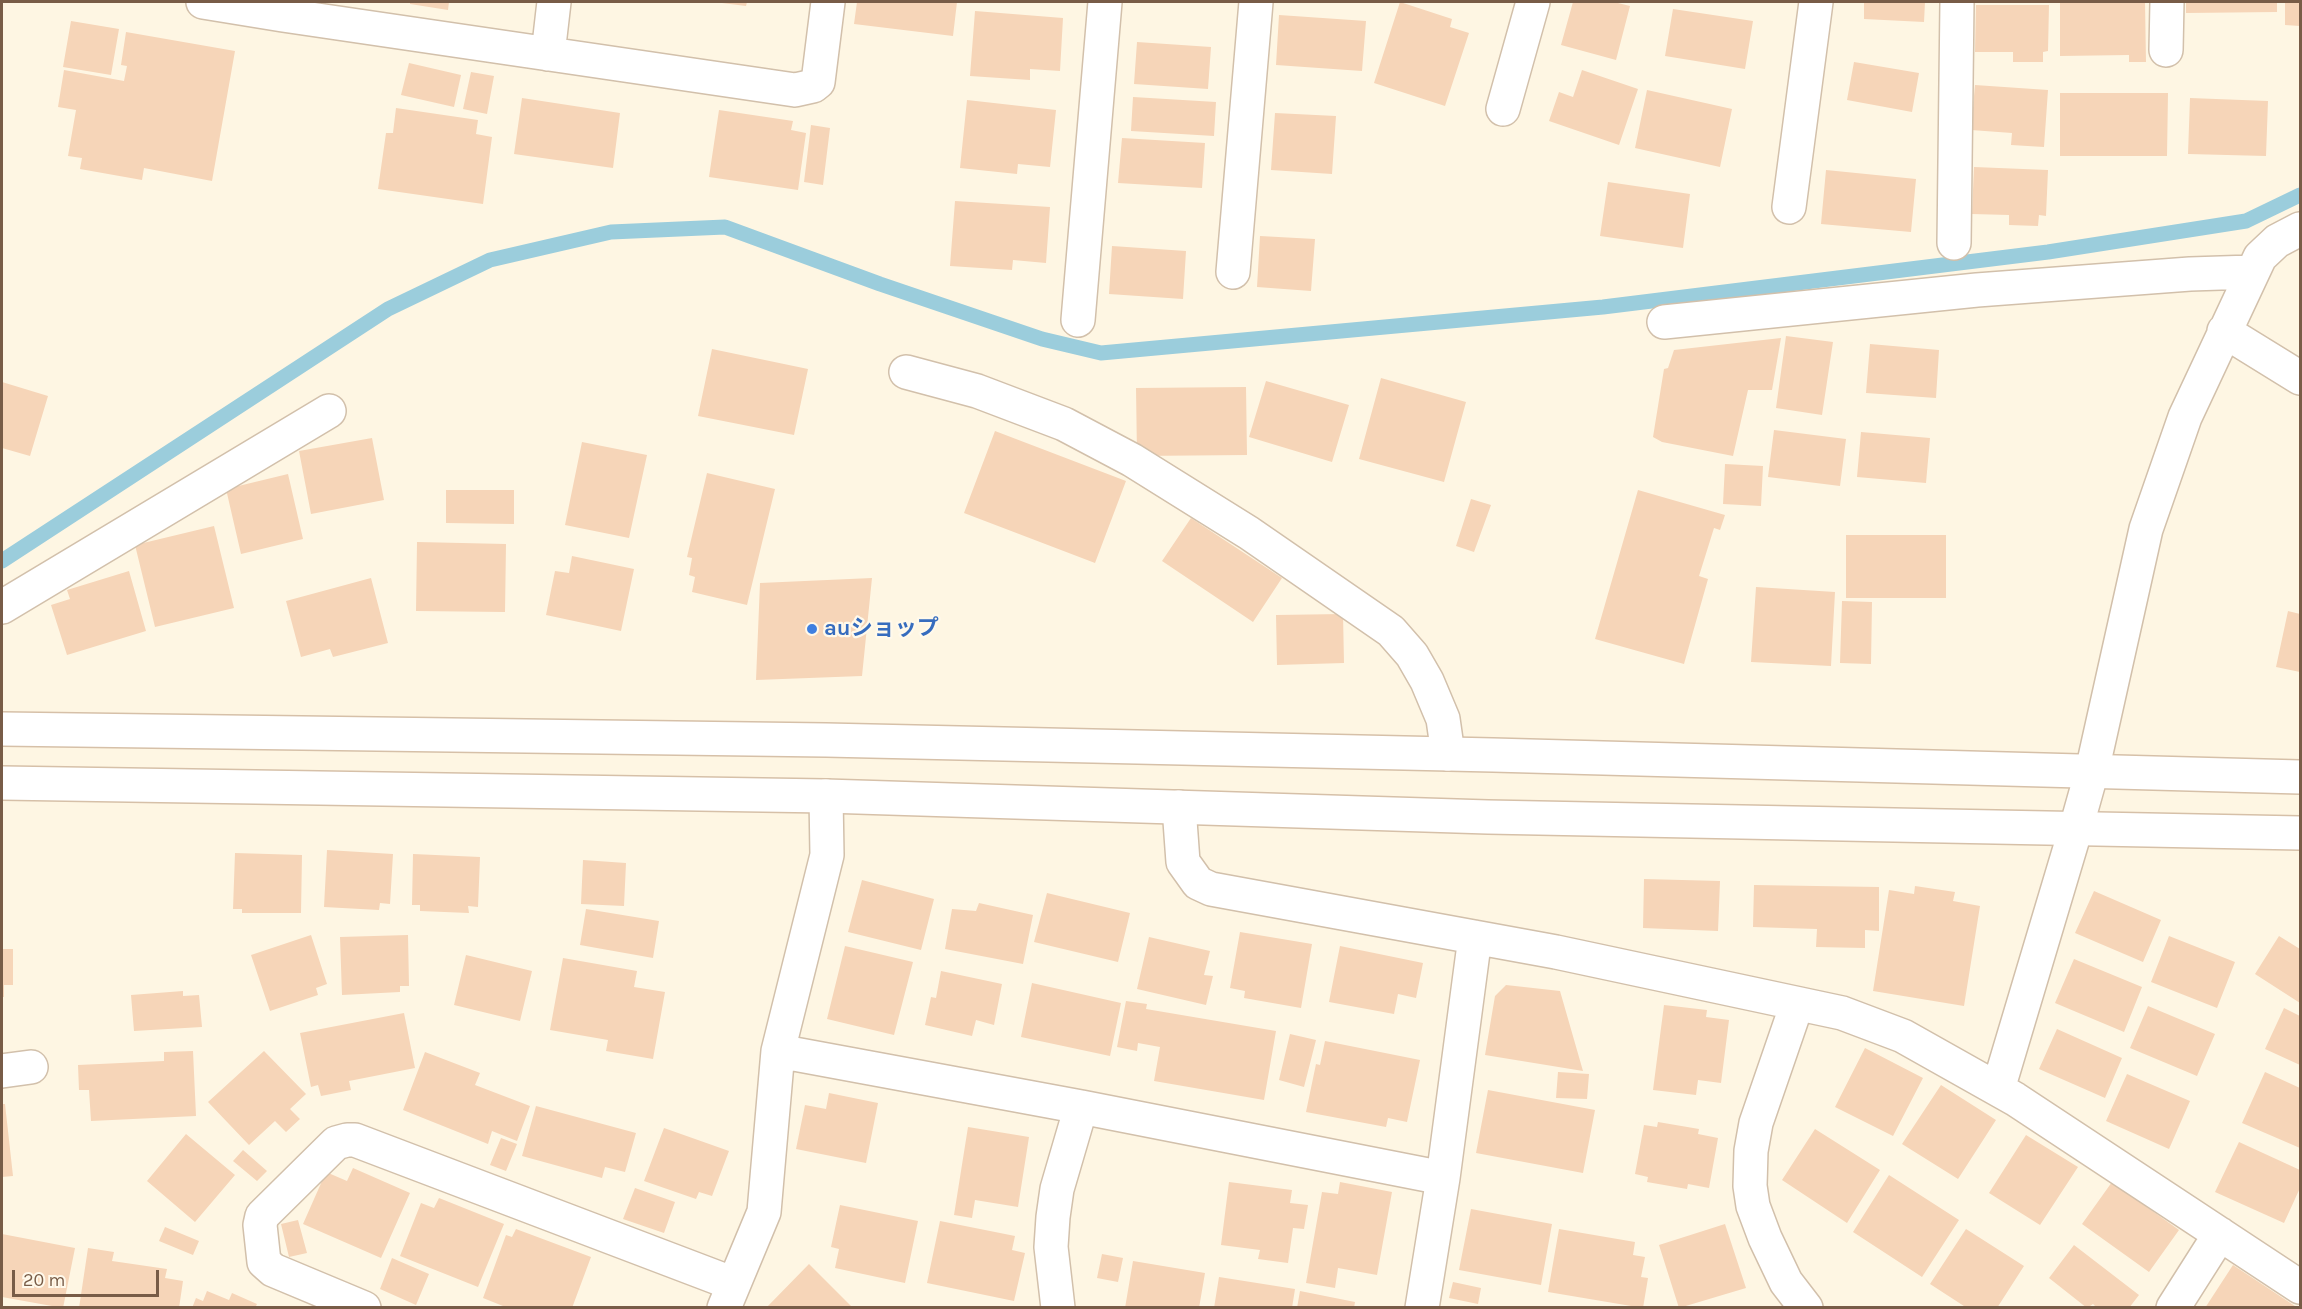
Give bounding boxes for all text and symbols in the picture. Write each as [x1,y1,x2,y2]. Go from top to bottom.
place label: auショップ [824,616,939,642]
marker: auショップ [805,622,819,636]
scale bar [15,1258,162,1296]
text: 20 m [23,1269,65,1291]

